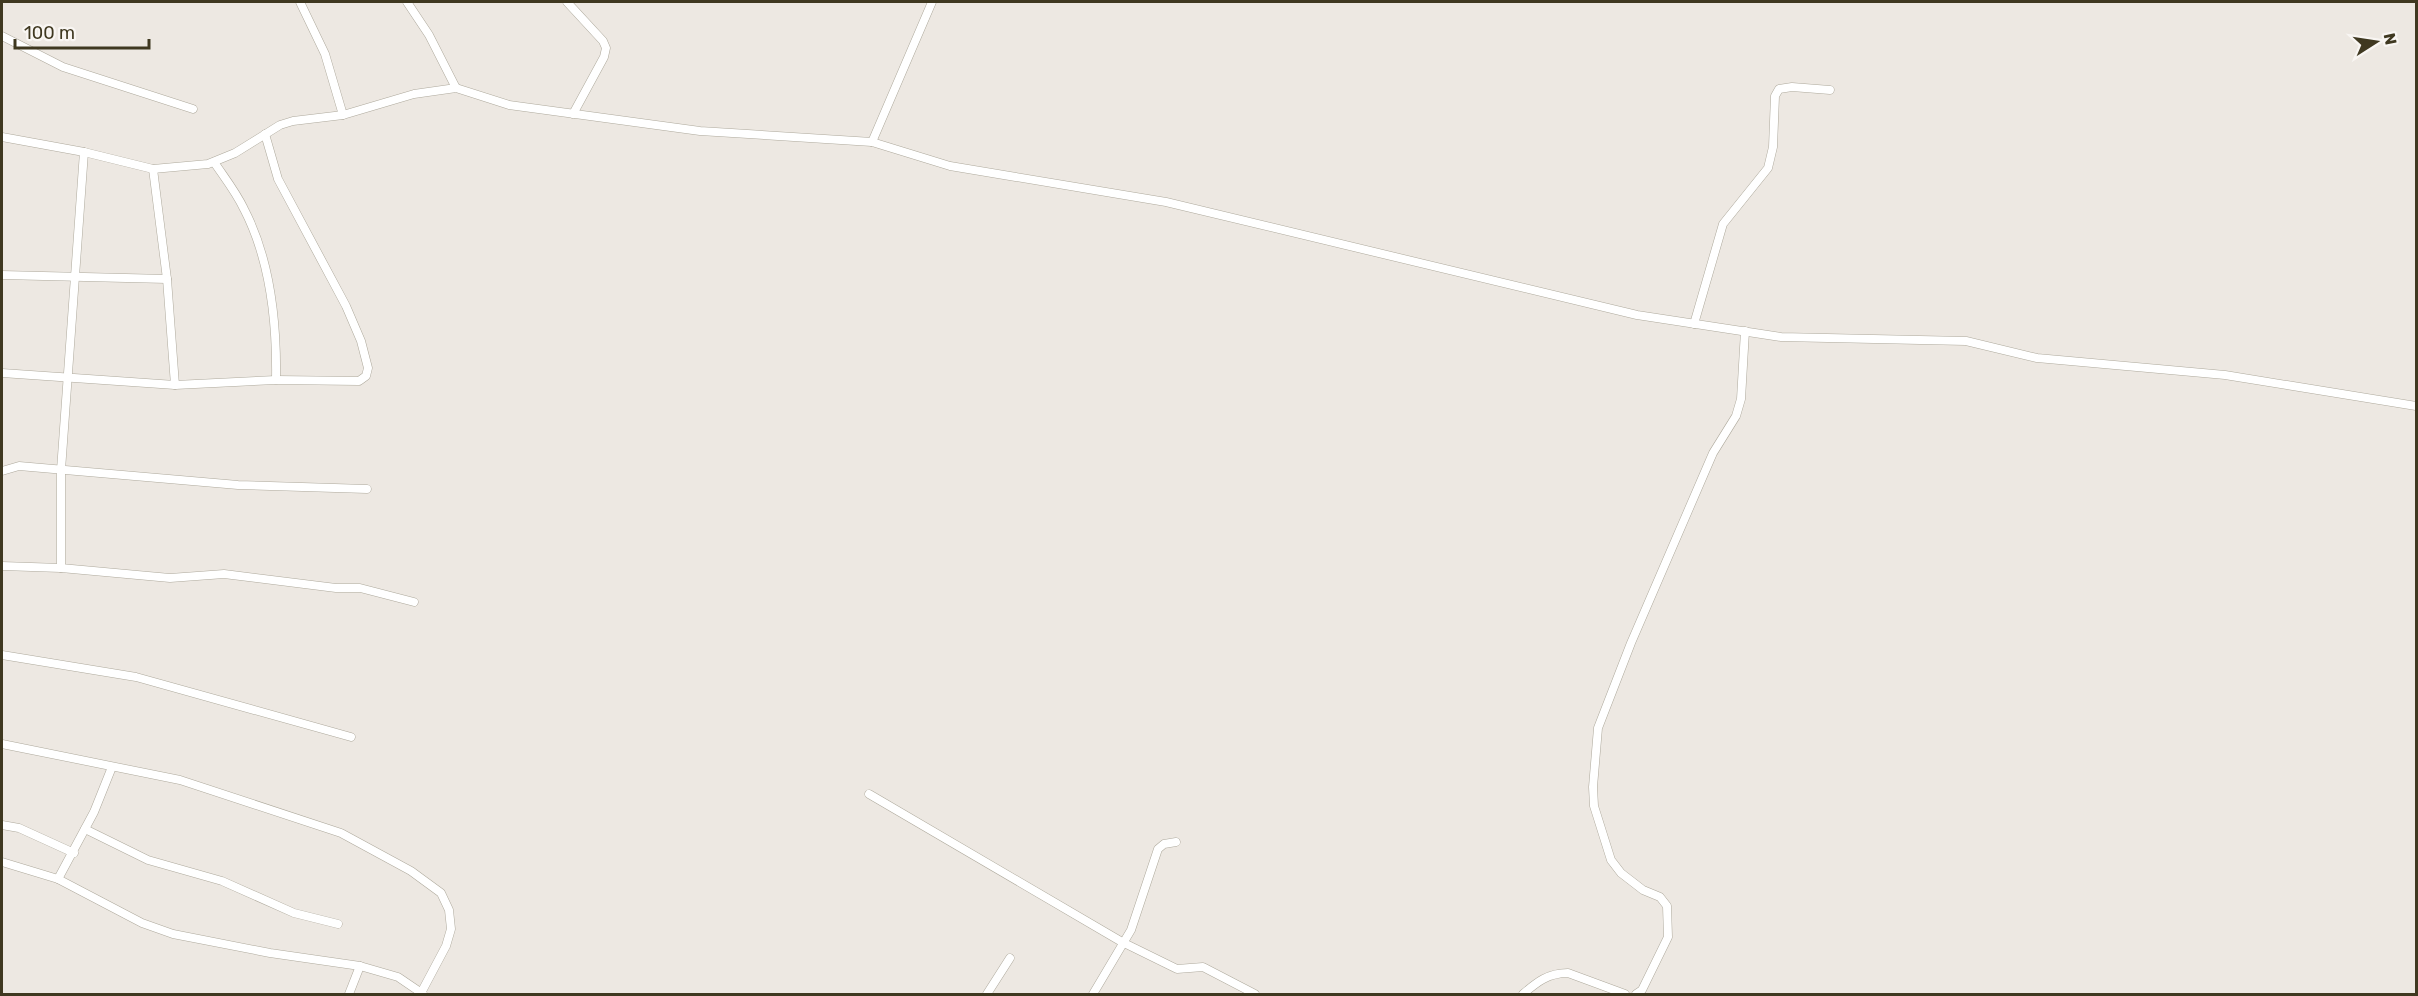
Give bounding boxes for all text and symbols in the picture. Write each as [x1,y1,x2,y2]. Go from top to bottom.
scale bar [15,12,148,50]
north arrow [2346,12,2406,72]
text: 100 m [24,22,75,44]
text: N [2380,31,2401,47]

